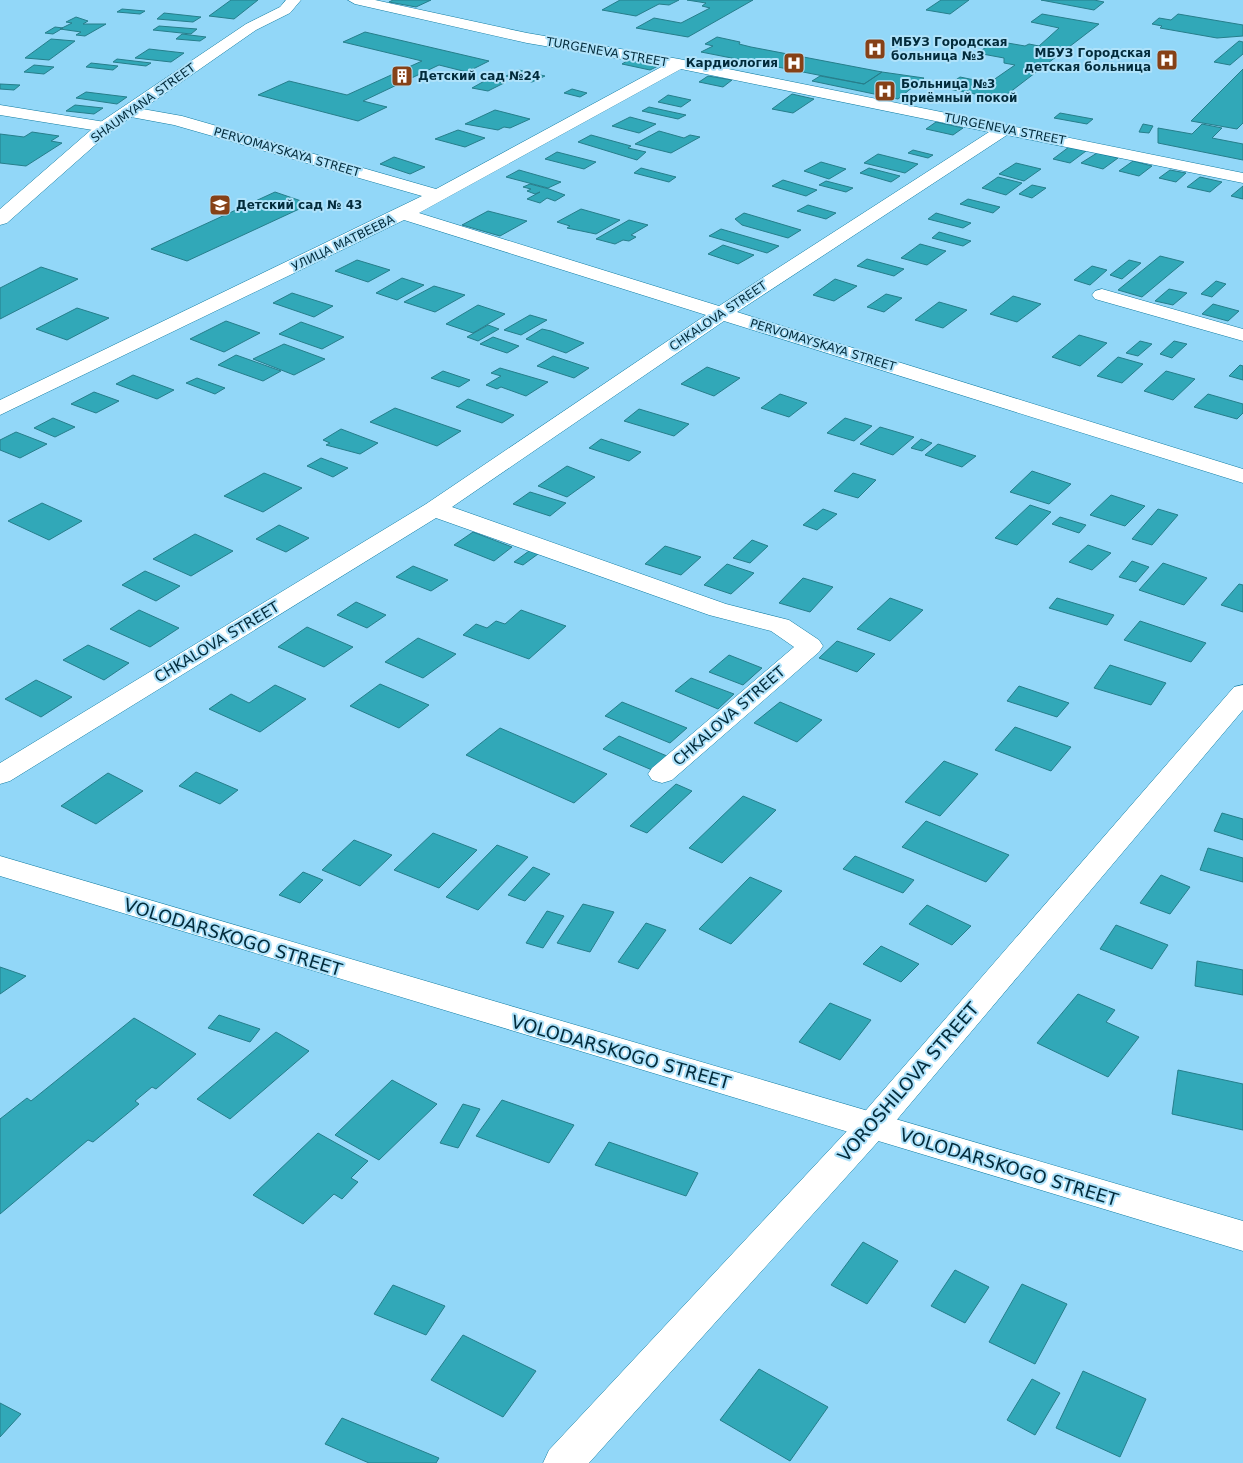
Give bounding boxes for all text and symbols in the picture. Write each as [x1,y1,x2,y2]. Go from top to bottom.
street label: TURGENEVA STREET [544,34,670,70]
place label: МБУЗ Городская больница №3 [891,35,1008,63]
hospital icon: МБУЗ Городская больница №3 [863,37,887,61]
place label: МБУЗ Городская детская больница [1024,46,1151,74]
hospital icon: МБУЗ Городская детская больница [1155,48,1179,72]
hospital icon: Кардиология [782,51,806,75]
place label: Кардиология [686,56,778,70]
street label: SHAUMYANA STREET [88,60,198,146]
building icon: Детский сад №24 [390,64,414,88]
place label: Детский сад №24 [418,69,540,83]
place label: Больница №3 приёмный покой [901,77,1017,105]
hospital icon: Больница №3 приёмный покой [873,79,897,103]
street label: TURGENEVA STREET [942,110,1067,148]
street label: PERVOMAYSKAYA STREET [212,124,362,180]
school or university icon: Детский сад № 43 [208,193,232,217]
place label: Детский сад № 43 [236,198,362,212]
street label: УЛИЦА МАТВЕЕВА [289,212,397,274]
street label: CHKALOVA STREET [667,278,770,354]
street label: PERVOMAYSKAYA STREET [748,316,898,374]
street label: CHKALOVA STREET [151,597,283,686]
street label: CHKALOVA STREET [669,662,789,770]
street label: VOLODARSKOGO STREET [121,894,346,981]
street label: VOROSHILOVA STREET [833,997,984,1166]
street label: VOLODARSKOGO STREET [509,1011,734,1094]
street label: VOLODARSKOGO STREET [897,1124,1122,1211]

